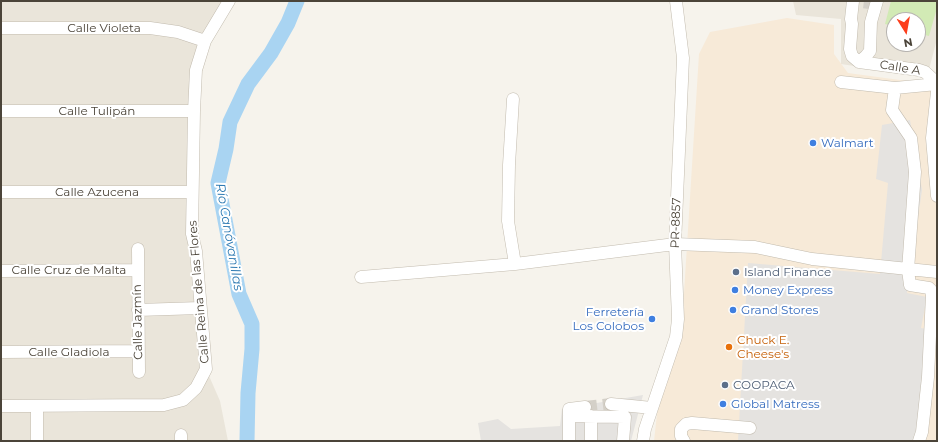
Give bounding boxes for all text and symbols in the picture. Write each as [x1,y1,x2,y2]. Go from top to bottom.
north arrow [886,12,926,52]
street label: Calle Violeta [67,21,141,35]
text: N [902,35,914,51]
street label: Calle A [879,58,921,78]
street label: Calle Tulipán [59,104,135,118]
place label: Walmart [821,136,874,150]
marker: Walmart [808,138,818,148]
water label: Río Canóvanillas [212,182,246,292]
street label: Calle Azucena [55,185,139,199]
street label: PR-8857 [668,197,684,249]
street label: Calle Reina de las Flores [186,220,212,364]
street label: Calle Cruz de Malta [12,263,126,277]
place label: Island Finance [744,265,831,279]
marker: Island Finance [731,267,741,277]
place label: Money Express [743,283,833,297]
street label: Calle Jazmín [130,284,146,360]
marker: Money Express [730,285,740,295]
place label: Grand Stores [741,303,818,317]
place label: Ferretería Los Colobos [572,305,644,333]
marker: Grand Stores [728,305,738,315]
marker: Ferretería Los Colobos [647,314,657,324]
place label: Chuck E. Cheese's [737,333,789,361]
marker: Chuck E. Cheese's [724,342,734,352]
street label: Calle Gladiola [28,345,110,359]
place label: COOPACA [733,378,795,392]
marker: COOPACA [720,380,730,390]
place label: Global Matress [731,397,820,411]
marker: Global Matress [718,399,728,409]

